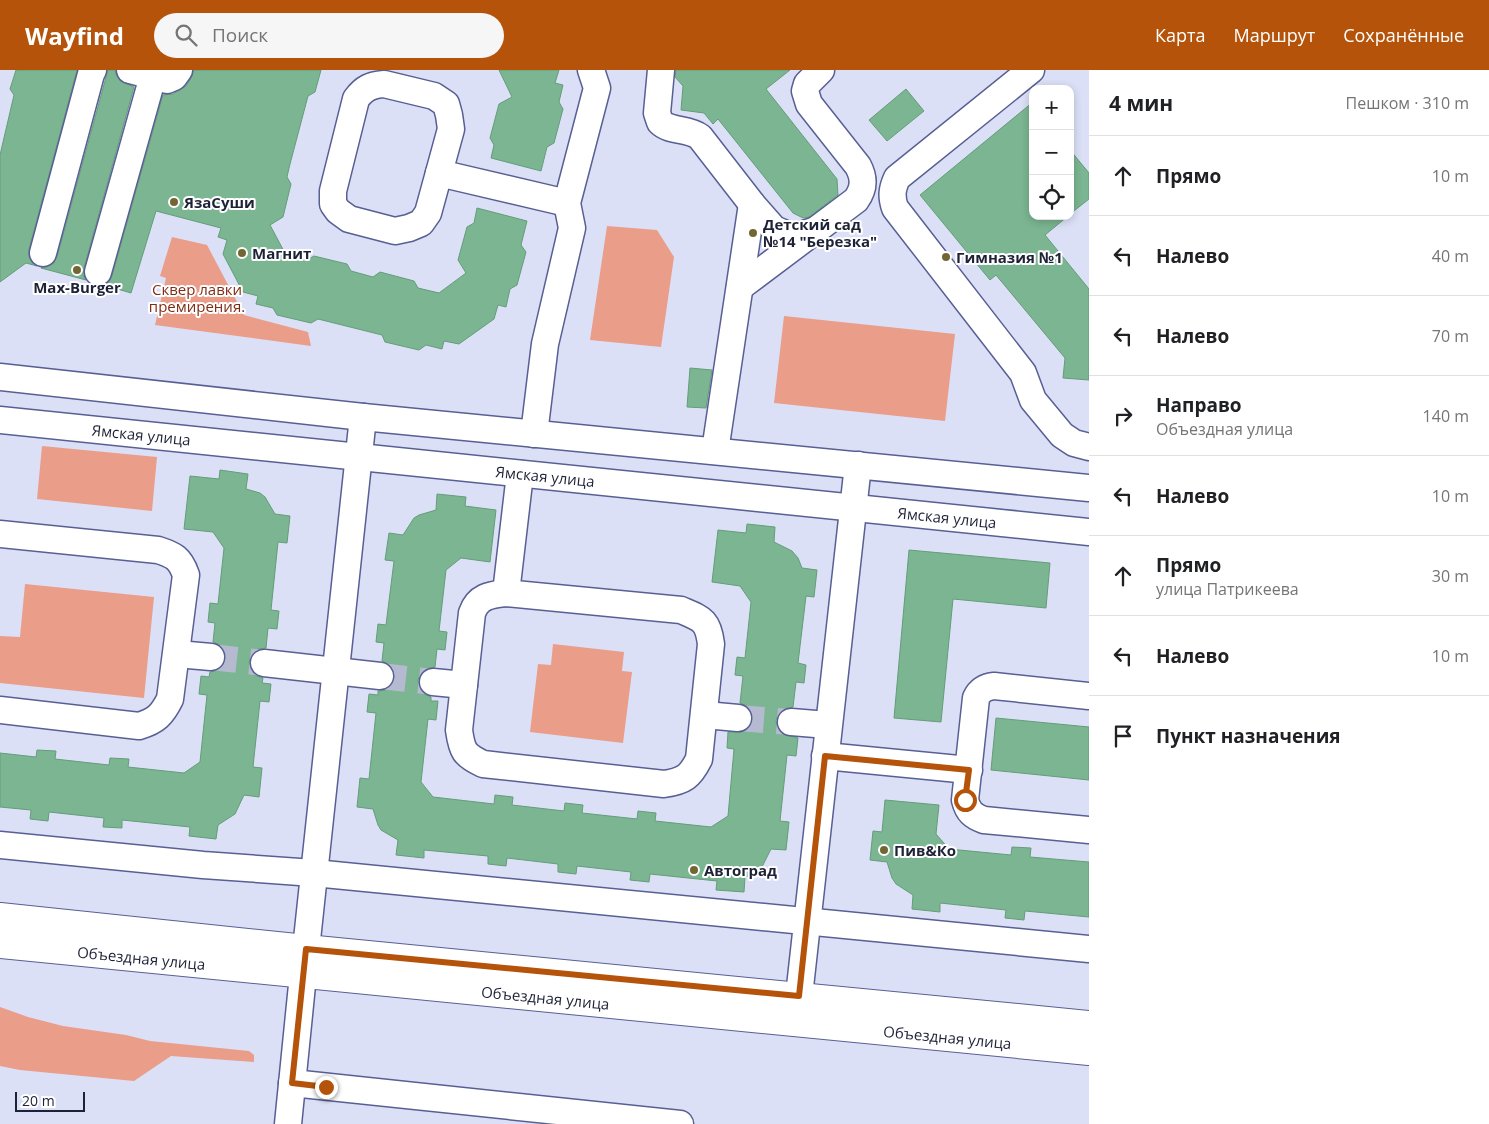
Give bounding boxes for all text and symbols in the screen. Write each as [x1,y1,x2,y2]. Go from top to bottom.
search box [154,13,504,58]
text: Wayfind [25,19,124,52]
icon: search [172,21,200,49]
text: Поиск [212,22,268,48]
text: Карта [1155,23,1205,47]
text: Маршрут [1233,23,1315,47]
text: Сохранённые [1343,23,1464,47]
map controls [1029,85,1074,220]
button: + [1029,85,1074,130]
text: 4 мин [1109,89,1173,117]
text: Пешком · 310 m [1346,92,1469,114]
button: − [1029,130,1074,175]
icon: ahead [1109,162,1137,190]
text: Прямо [1156,163,1221,189]
text: 10 m [1432,165,1469,187]
button: locate [1029,175,1074,220]
place label: ЯзаСуши [183,192,255,212]
marker: ЯзаСуши [168,196,180,208]
place label: Детский сад №14 "Березка" [763,214,877,251]
marker: Детский сад №14 "Березка" [747,227,759,239]
icon: left [1109,242,1137,270]
place label: Магнит [252,243,311,263]
text: Налево [1156,243,1229,269]
text: 40 m [1432,245,1469,267]
marker: Магнит [236,247,248,259]
place label: Гимназия №1 [956,247,1063,267]
marker: Гимназия №1 [940,251,952,263]
marker: Max-Burger [71,264,83,276]
place label: Max-Burger [33,277,121,297]
park label: Сквер лавки премирения. [149,279,245,316]
icon: left [1109,322,1137,350]
text: Налево [1156,323,1229,349]
text: 70 m [1432,325,1469,347]
text: Направо [1156,392,1242,418]
icon: right [1109,402,1137,430]
text: 140 m [1423,405,1469,427]
text: Объездная улица [1156,418,1293,440]
street label: Ямская улица [91,419,192,450]
street label: Ямская улица [495,461,596,491]
icon: left [1109,482,1137,510]
text: Налево [1156,483,1229,509]
text: 10 m [1432,485,1469,507]
street label: Ямская улица [897,502,997,532]
text: Прямо [1156,552,1221,578]
icon: ahead [1109,562,1137,590]
text: 30 m [1432,565,1469,587]
text: улица Патрикеева [1156,578,1299,600]
icon: left [1109,642,1137,670]
text: Налево [1156,643,1229,669]
text: 10 m [1432,645,1469,667]
icon: arrive [1109,722,1137,750]
text: Пункт назначения [1156,723,1341,749]
route start [954,789,977,812]
place label: Пив&Ко [894,840,956,860]
marker: Пив&Ко [878,844,890,856]
place label: Автоград [704,860,777,880]
marker: Автоград [688,864,700,876]
street label: Объездная улица [76,942,206,974]
street label: Объездная улица [480,981,610,1014]
street label: Объездная улица [882,1021,1012,1053]
route end [315,1076,338,1099]
scale bar [15,1089,85,1112]
text: 20 m [22,1091,55,1110]

